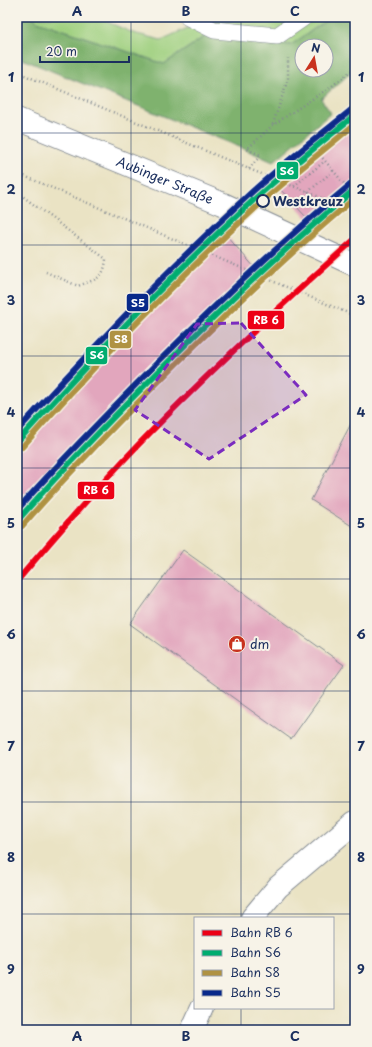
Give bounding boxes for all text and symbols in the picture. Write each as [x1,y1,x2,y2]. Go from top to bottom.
text: A [72,1,82,20]
text: B [182,1,191,20]
text: C [290,1,300,20]
scale bar [40,38,129,64]
north arrow [294,38,334,78]
text: N [310,39,322,57]
text: 20 m [46,42,77,60]
text: 1 [8,67,14,86]
text: 1 [358,67,364,86]
street label: Aubinger Straße [114,151,217,208]
line badge: S6 [276,161,299,180]
text: S6 [280,162,295,179]
text: 2 [6,179,16,198]
text: 2 [356,179,366,198]
place label: Westkreuz [273,191,343,210]
marker: Westkreuz [256,194,270,208]
text: 3 [7,290,16,309]
text: 3 [357,290,366,309]
line badge: S5 [126,293,149,312]
text: S5 [131,294,145,311]
line badge: RB 6 [247,310,285,330]
text: RB 6 [253,311,279,328]
line badge: S8 [109,330,132,349]
text: S8 [114,330,128,347]
line badge: S6 [85,346,108,365]
text: S6 [90,346,105,363]
text: 4 [7,402,16,421]
text: 4 [357,402,366,421]
line badge: RB 6 [77,481,115,500]
text: RB 6 [83,481,109,498]
text: 5 [7,513,15,532]
text: 5 [357,513,365,532]
text: 6 [6,624,16,643]
text: 6 [356,624,366,643]
shop icon: dm [227,634,247,654]
place label: dm [250,634,269,653]
text: 7 [7,736,15,755]
text: 7 [357,736,365,755]
text: 8 [7,847,15,866]
text: 8 [357,847,365,866]
legend [194,917,334,1009]
text: Bahn RB 6 [230,923,293,941]
text: Bahn S6 [230,943,281,961]
text: 9 [7,959,15,978]
text: 9 [357,959,365,978]
text: Bahn S8 [230,963,280,981]
text: Bahn S5 [230,983,281,1001]
text: A [72,1026,82,1045]
text: B [182,1026,191,1045]
text: C [290,1026,300,1045]

